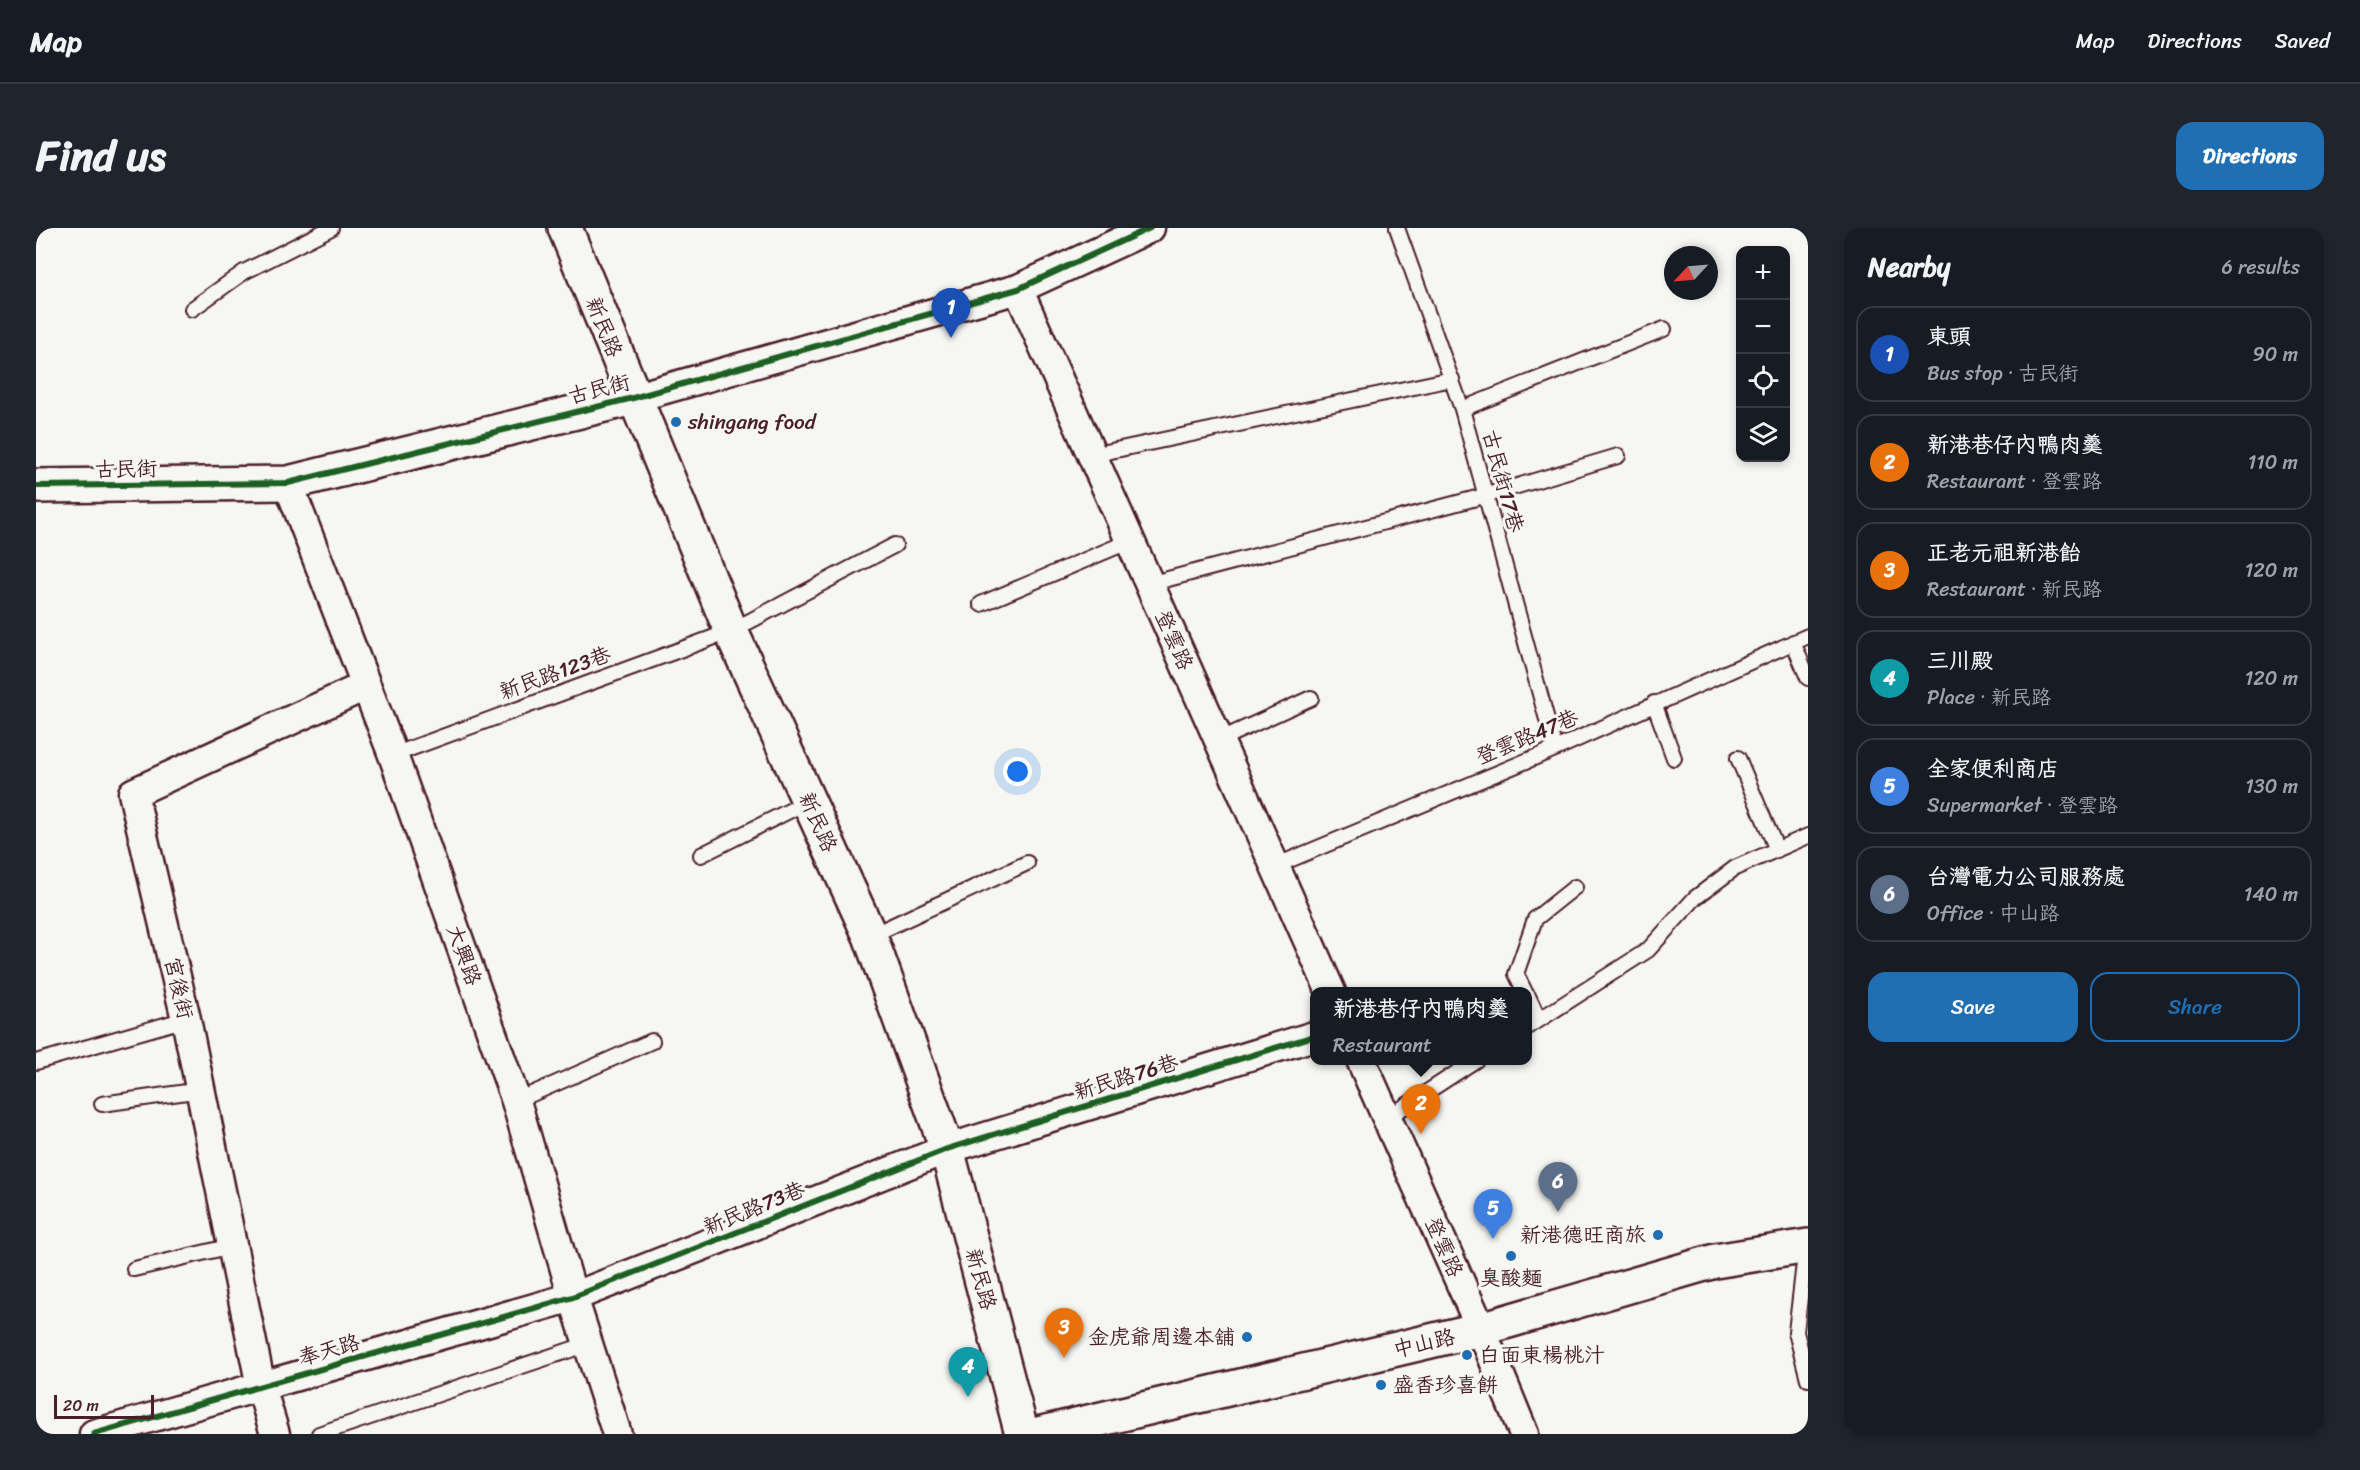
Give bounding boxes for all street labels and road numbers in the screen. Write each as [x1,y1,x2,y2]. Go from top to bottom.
street label: 新民路 [575,291,633,363]
street label: 古民街 [564,363,634,415]
street label: 古民街17巷 [1471,425,1535,537]
street label: 古民街 [94,449,158,489]
street label: 登雲路 [1144,603,1204,677]
street label: 新民路123巷 [494,635,616,711]
street label: 登雲路47巷 [1469,698,1585,776]
street label: 新民路 [788,785,848,859]
street label: 大興路 [435,919,493,991]
street label: 宮後街 [153,953,205,1023]
street label: 新民路76巷 [1069,1043,1183,1111]
street label: 新民路73巷 [697,1170,811,1246]
street label: 登雲路 [1414,1210,1474,1284]
street label: 新民路 [954,1244,1008,1314]
street label: 中山路 [1389,1317,1459,1369]
street label: 奉天路 [293,1323,365,1377]

